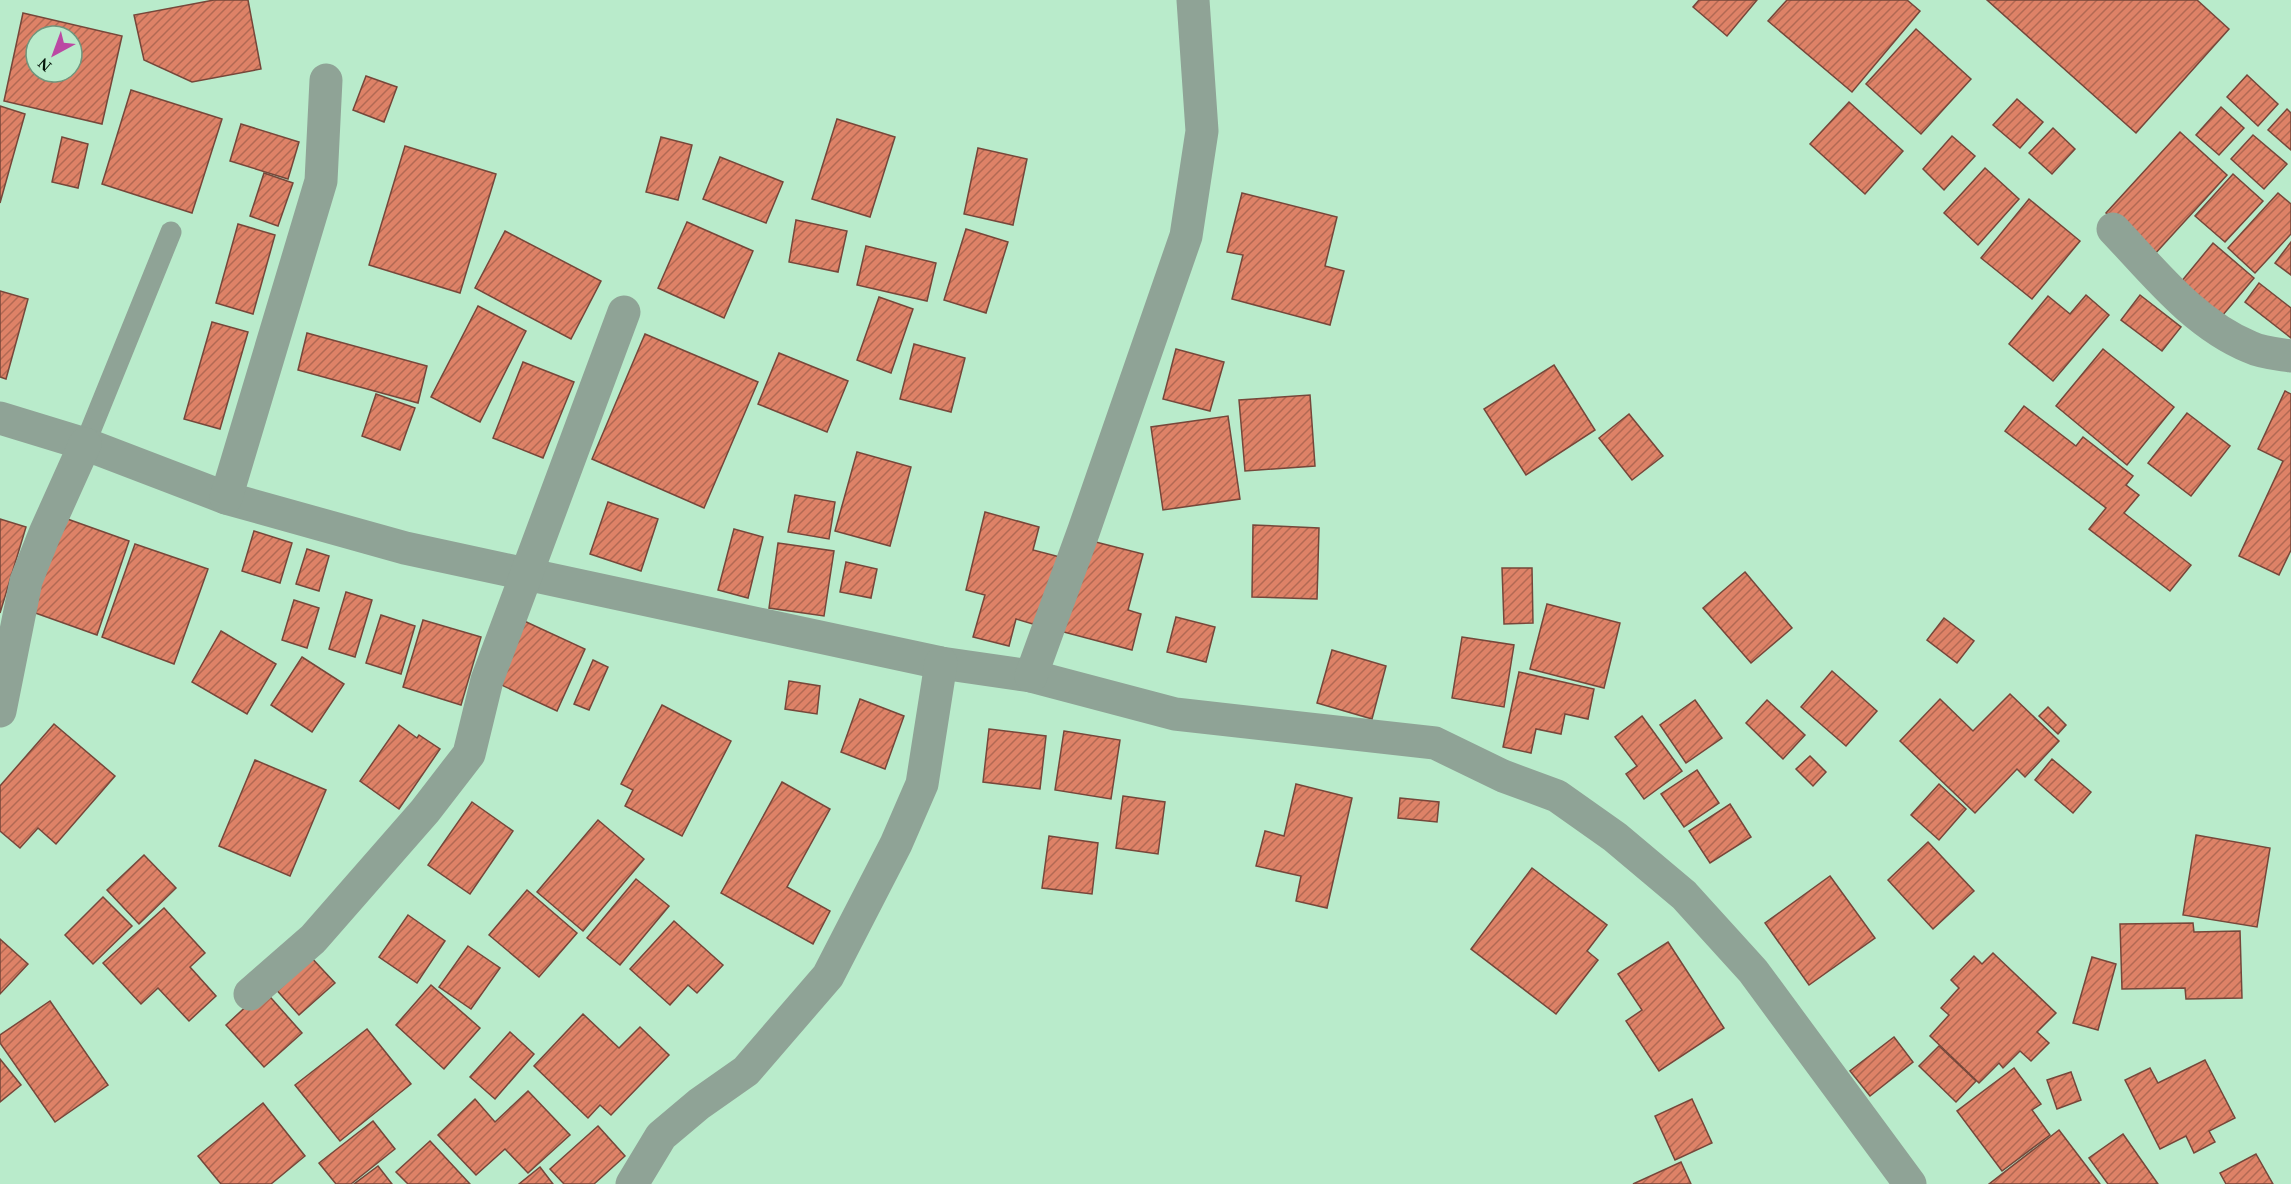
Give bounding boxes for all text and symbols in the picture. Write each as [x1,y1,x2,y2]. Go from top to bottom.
north arrow [24,24,84,84]
text: N [34,54,54,75]

